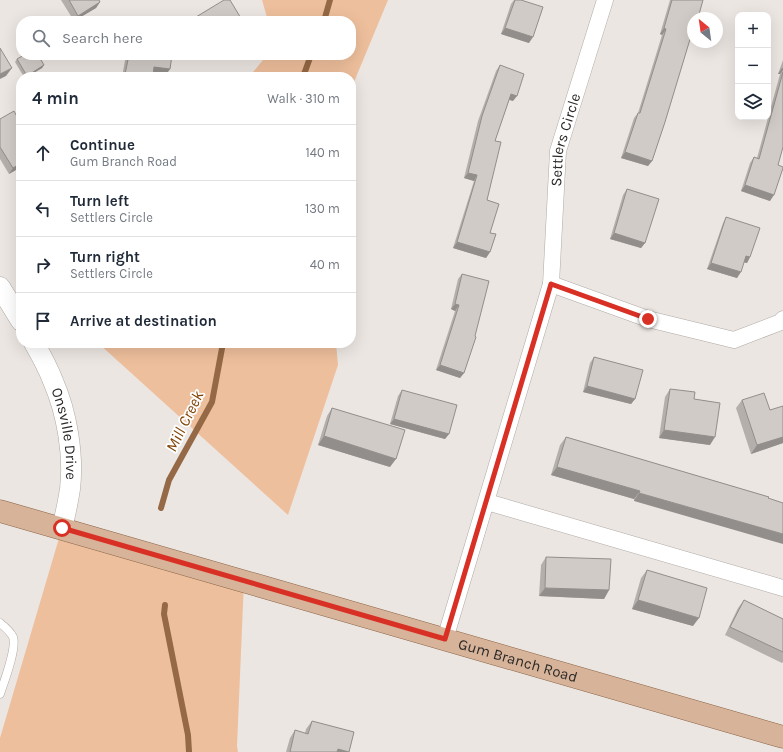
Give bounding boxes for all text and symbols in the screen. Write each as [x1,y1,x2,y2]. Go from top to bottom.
north arrow [687,12,723,48]
map controls [735,12,771,120]
button: + [735,12,771,48]
search box [16,16,356,60]
icon: search [30,27,52,49]
text: Search here [62,29,143,47]
button: − [735,48,771,84]
button: layers [735,84,771,120]
text: 4 min [32,88,79,108]
text: Walk · 310 m [267,91,340,106]
street label: Settlers Circle [547,91,584,187]
text: Continue [70,136,135,154]
icon: ahead [32,142,54,164]
text: 140 m [305,145,340,160]
text: Gum Branch Road [70,154,177,169]
text: Turn left [70,192,129,210]
icon: left [32,198,54,220]
text: 130 m [305,201,340,216]
text: Settlers Circle [70,210,153,225]
text: Turn right [70,248,140,266]
icon: right [32,254,54,276]
text: 40 m [310,257,340,272]
text: Settlers Circle [70,266,153,281]
icon: arrive [32,310,54,332]
route end [639,310,657,328]
text: Arrive at destination [70,312,217,330]
street label: Onsville Drive [48,385,80,480]
water label: Mill Creek [162,387,208,455]
route start [53,519,71,537]
street label: Gum Branch Road [456,635,580,686]

